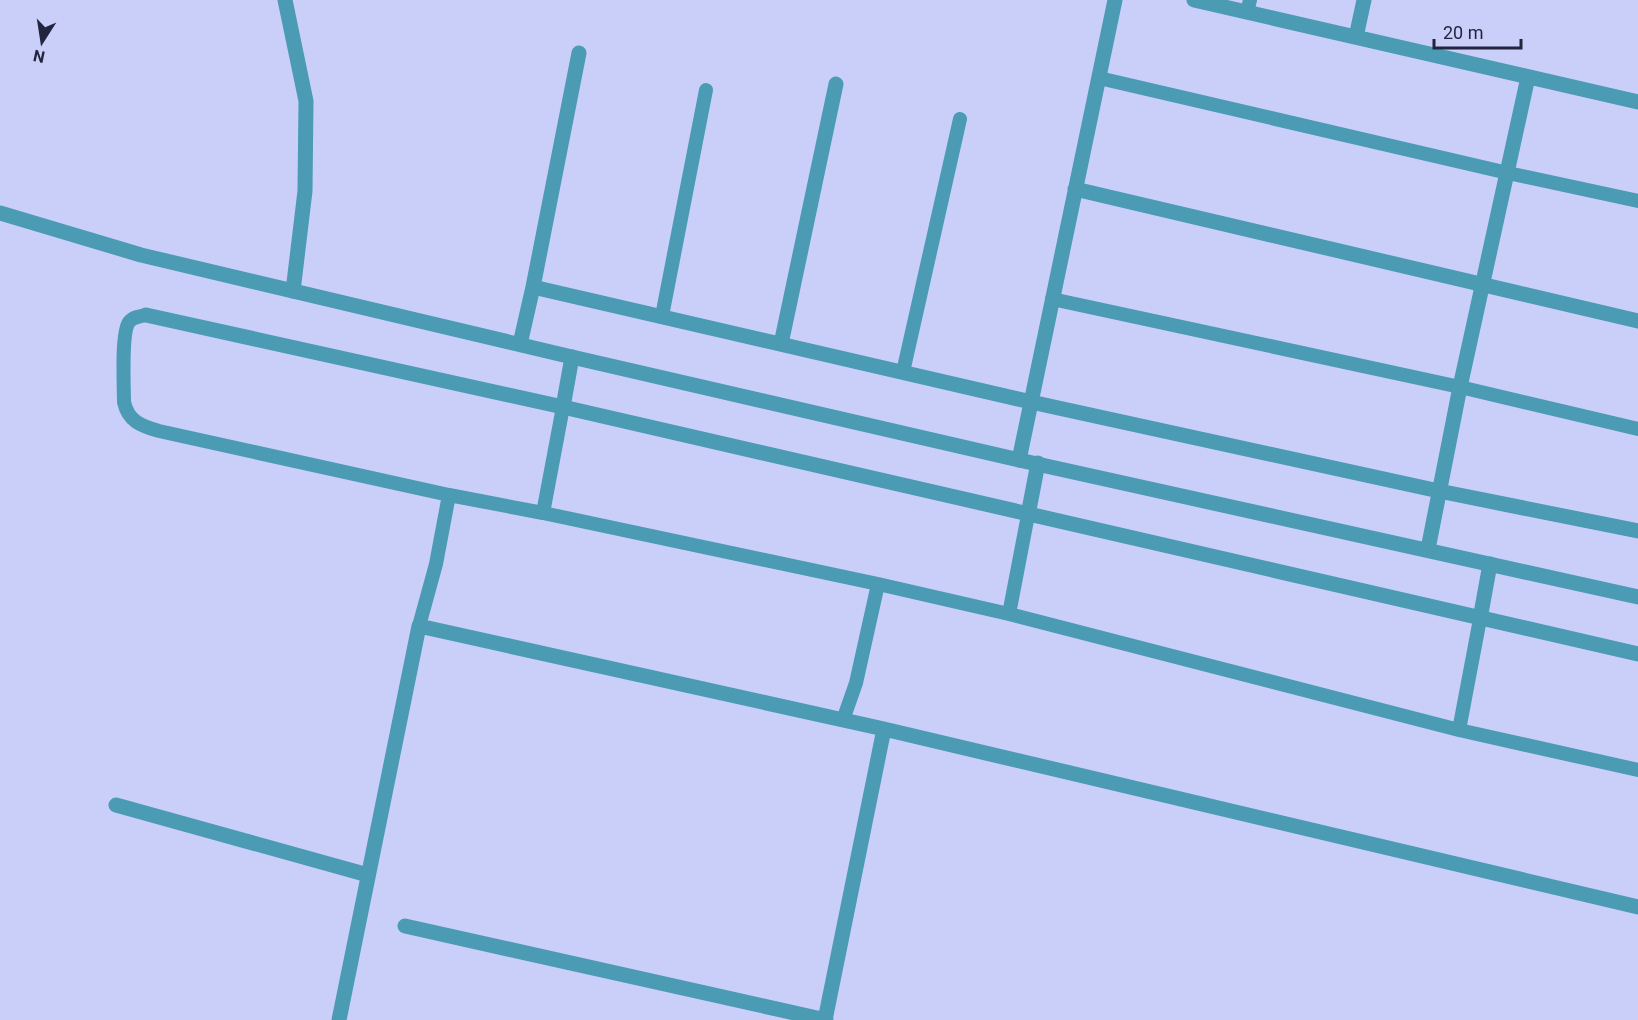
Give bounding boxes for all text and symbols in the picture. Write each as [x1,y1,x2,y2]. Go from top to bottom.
north arrow [12,12,72,72]
scale bar [1434,12,1521,50]
text: 20 m [1443,22,1483,43]
text: N [31,46,46,67]

